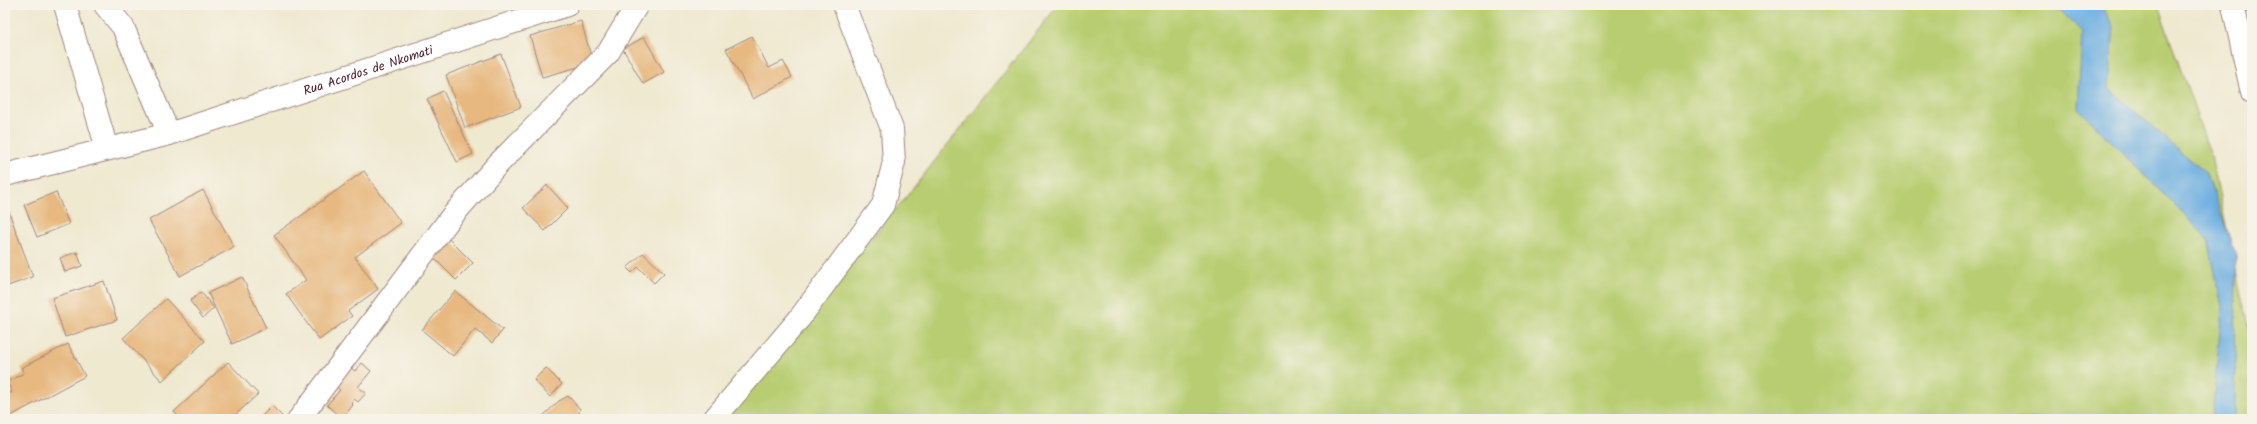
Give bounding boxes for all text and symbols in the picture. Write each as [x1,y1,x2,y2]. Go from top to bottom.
street label: Rua Acordos de Nkomati [301,40,437,102]

